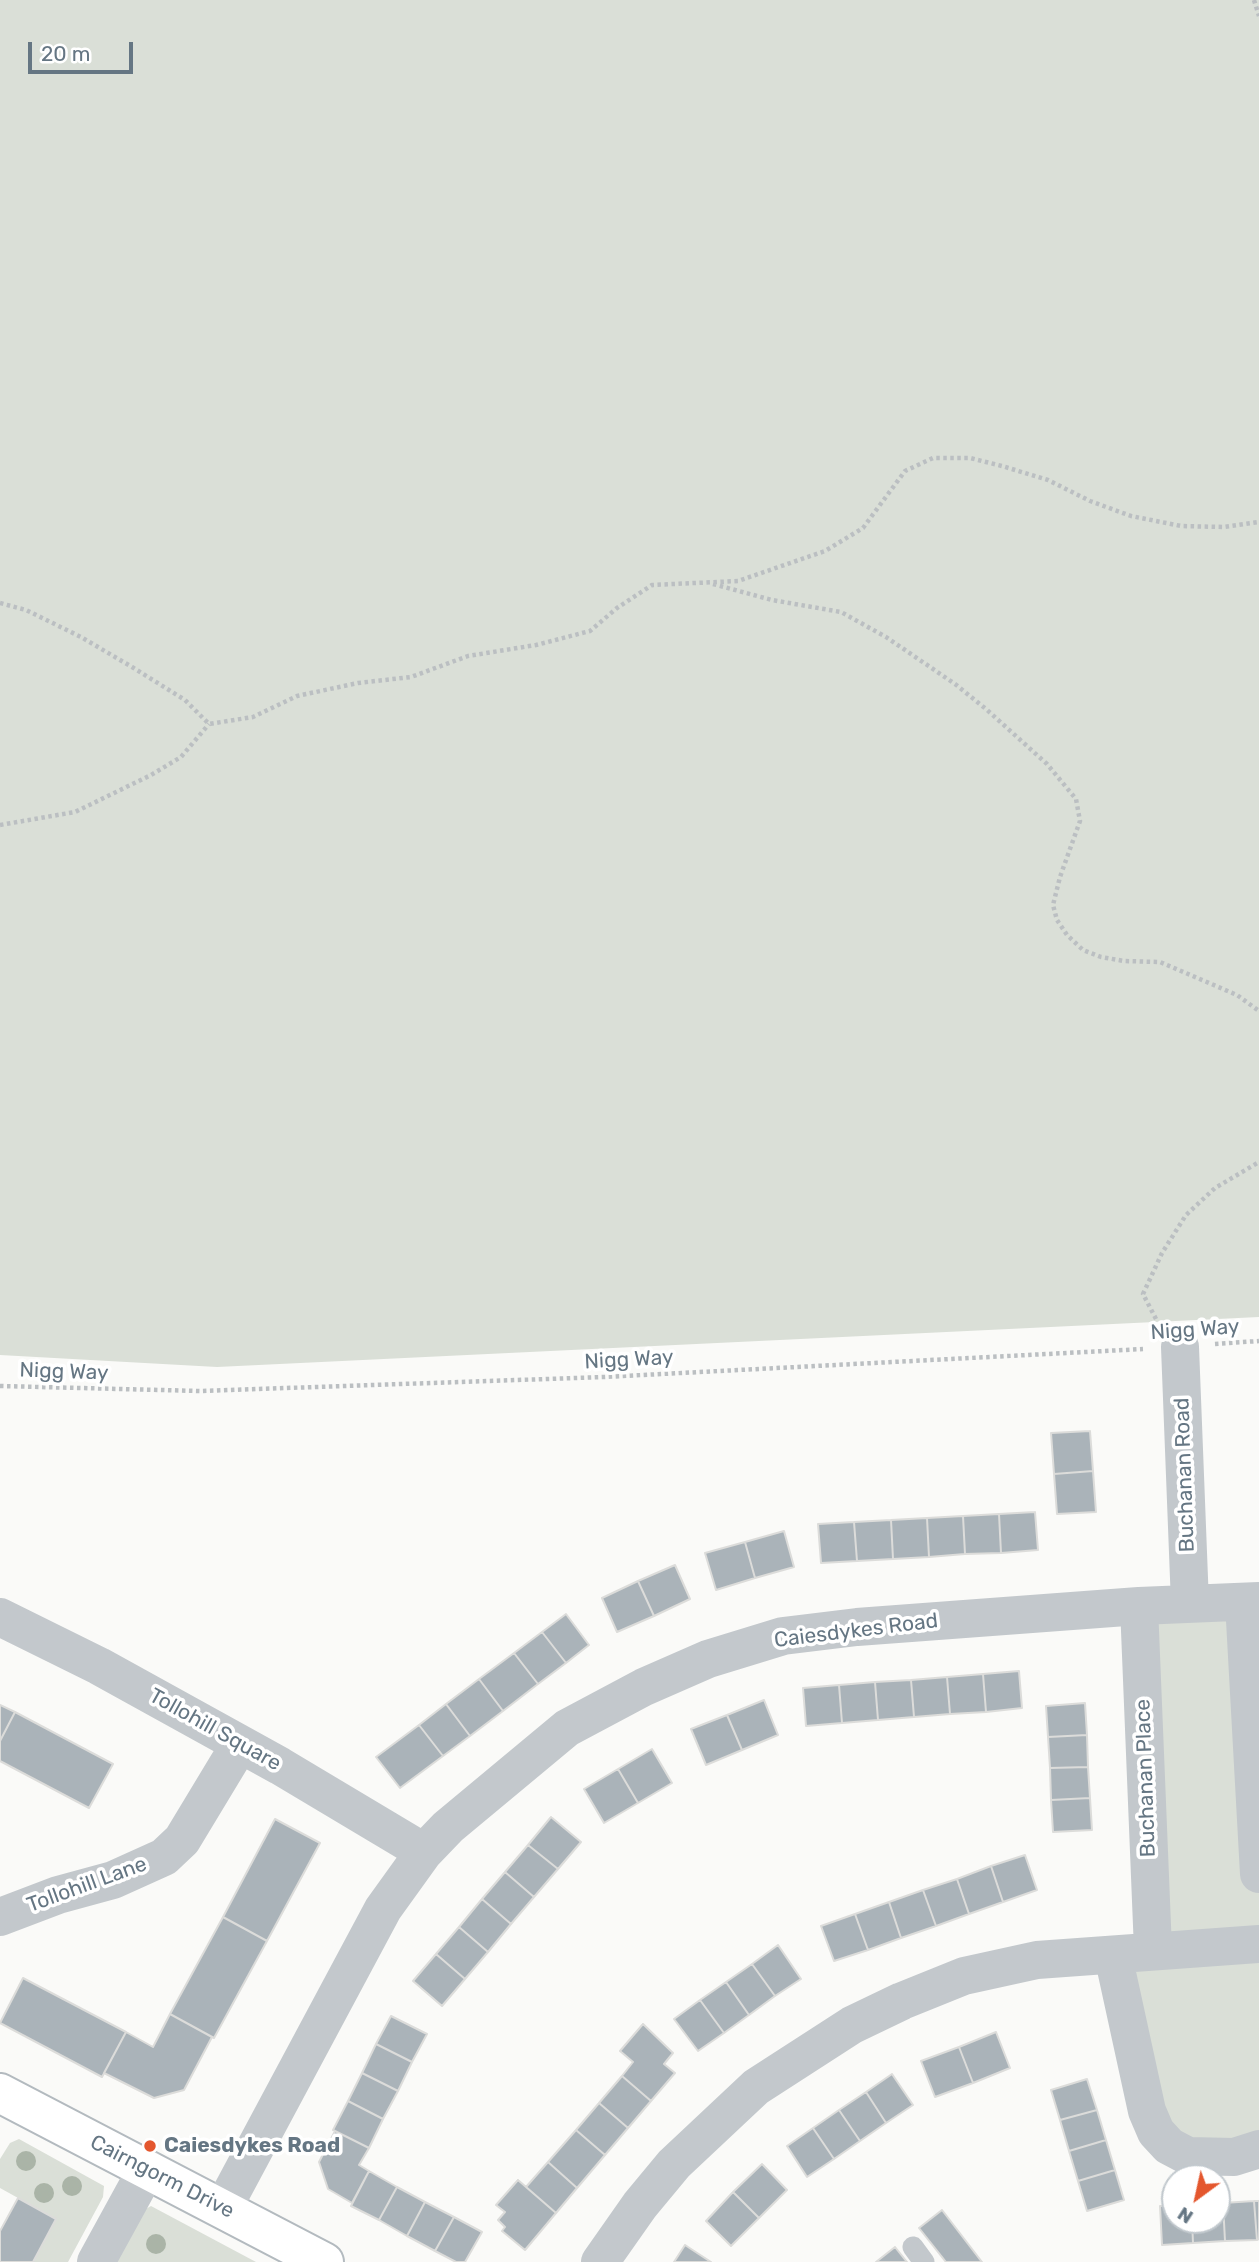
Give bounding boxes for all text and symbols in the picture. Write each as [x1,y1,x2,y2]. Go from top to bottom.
scale bar [32,28,136,72]
text: 20 m [41,41,90,66]
street label: Nigg Way [1150,1314,1240,1346]
street label: Nigg Way [584,1345,674,1375]
street label: Nigg Way [19,1358,109,1386]
street label: Buchanan Road [1170,1397,1200,1553]
street label: Caiesdykes Road [773,1608,939,1654]
street label: Tollohill Square [145,1683,285,1777]
street label: Buchanan Place [1131,1698,1161,1858]
street label: Tollohill Lane [24,1852,150,1918]
street label: Cairngorm Drive [86,2130,238,2224]
place label: Caiesdykes Road [164,2133,340,2159]
marker: Caiesdykes Road [142,2138,158,2154]
north arrow [1161,2164,1231,2234]
text: N [1173,2202,1197,2229]

